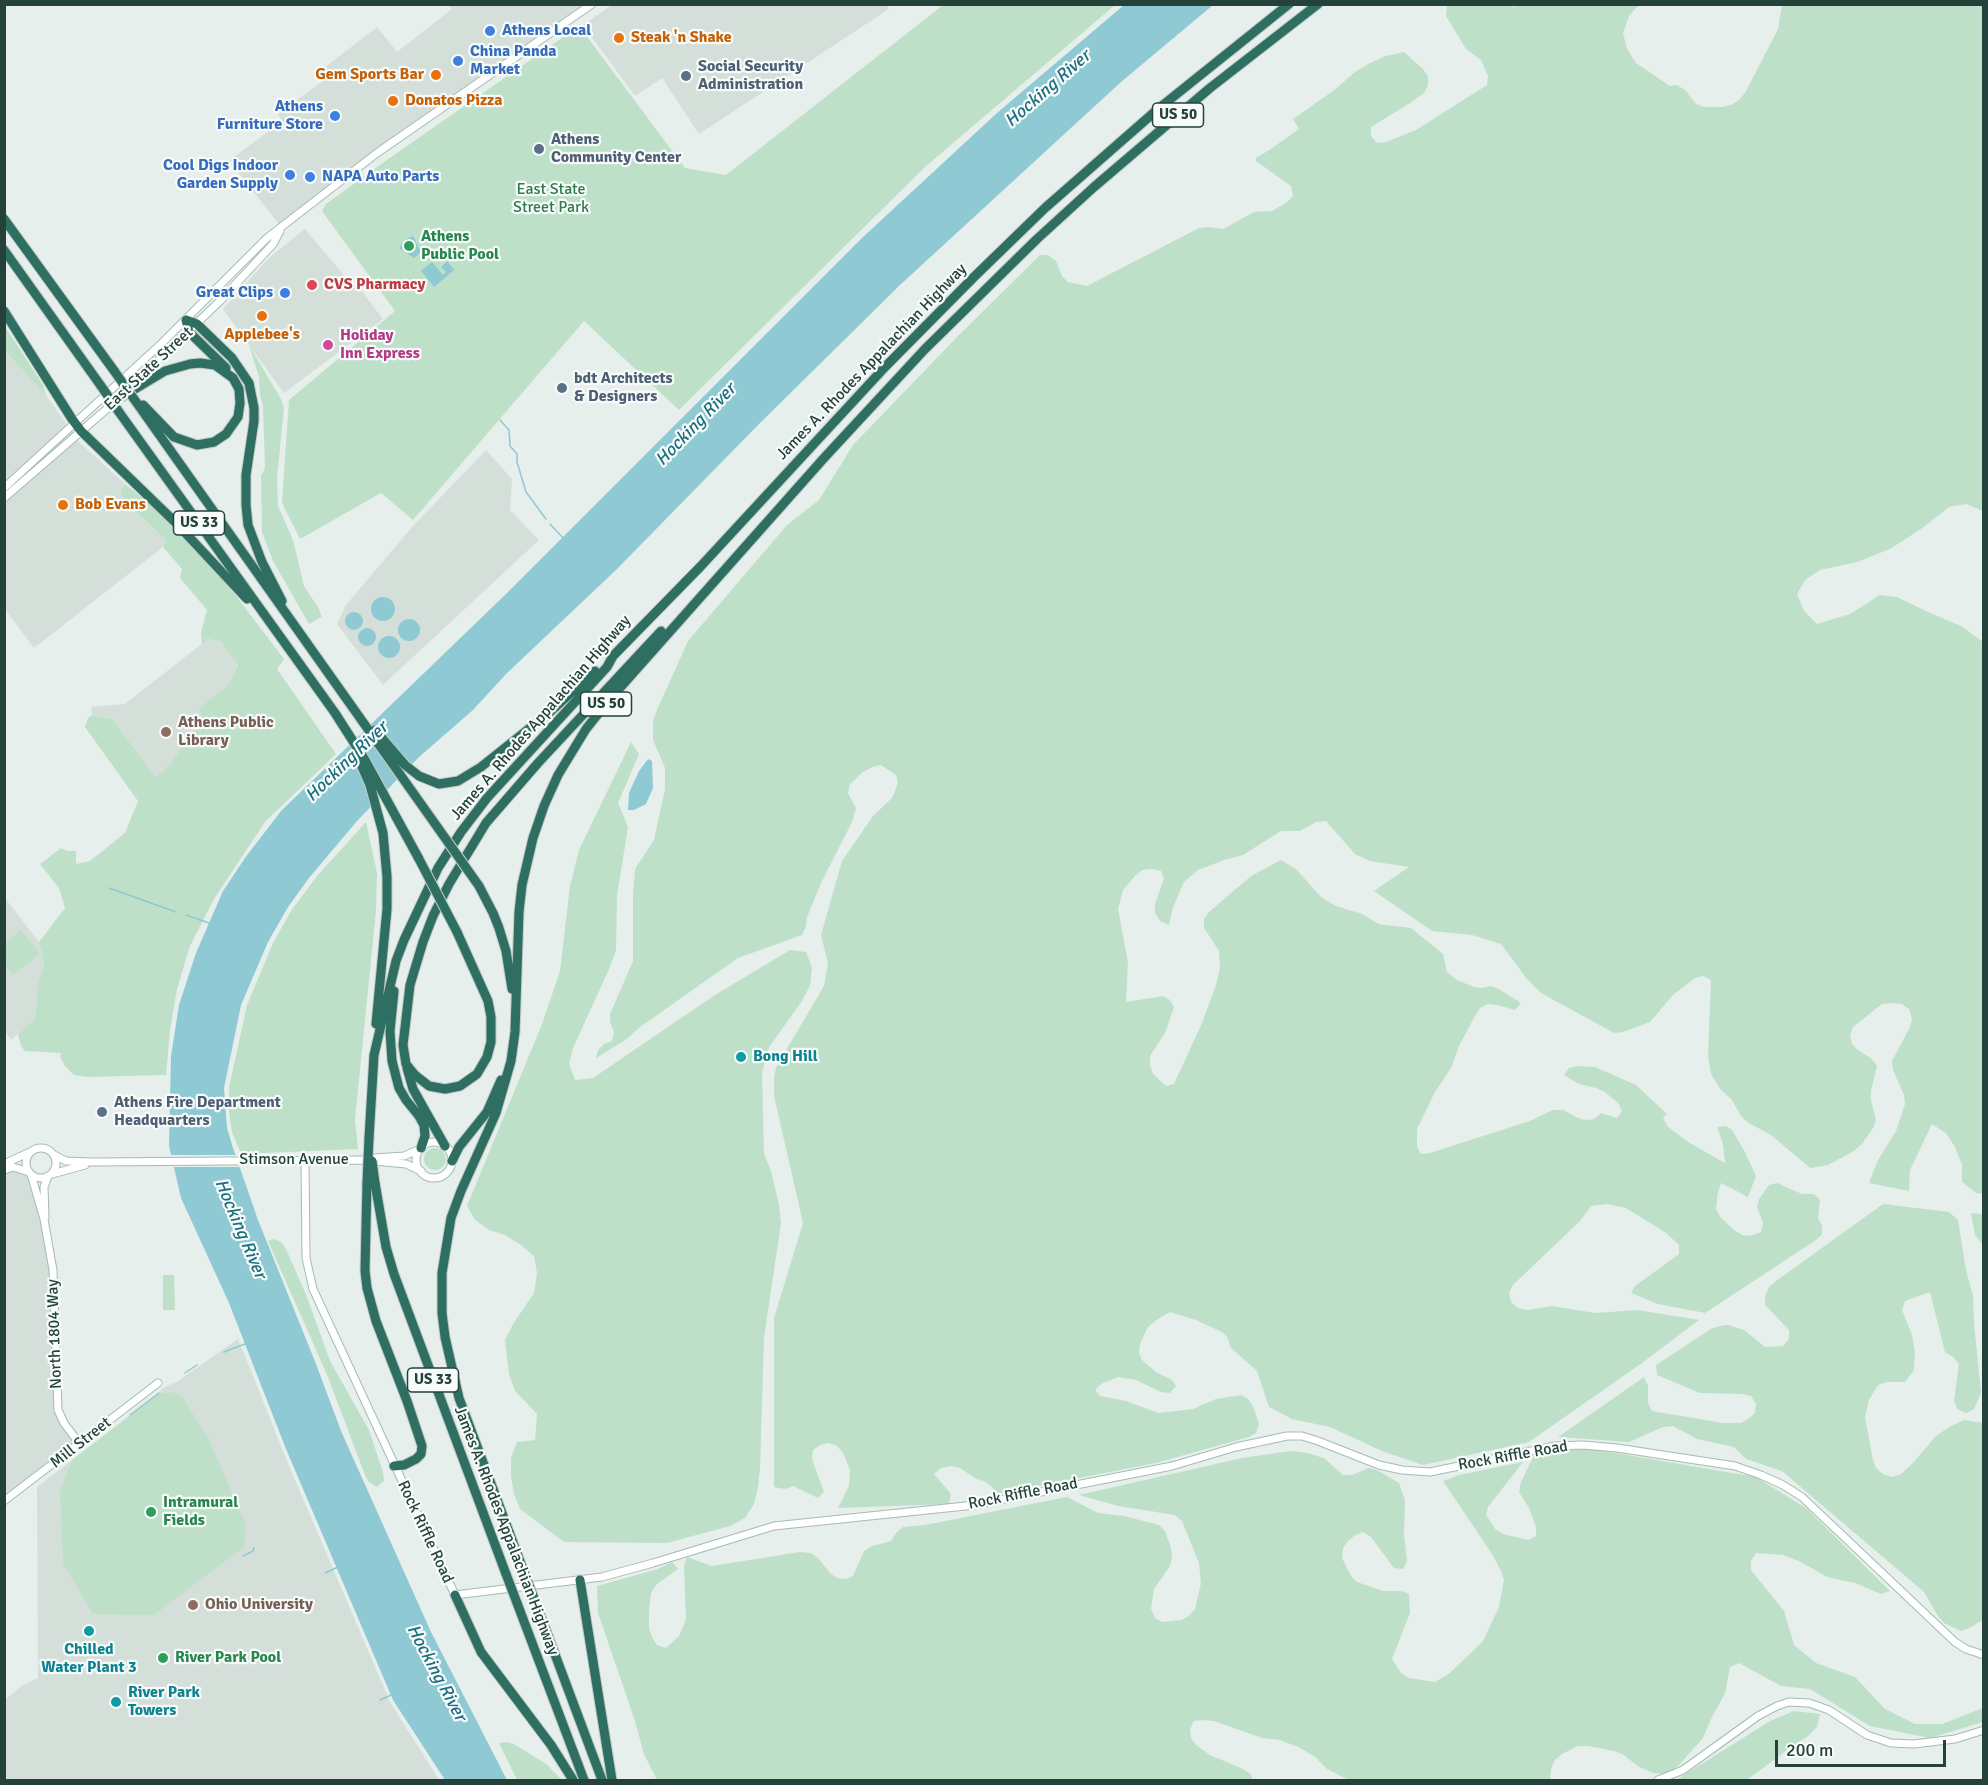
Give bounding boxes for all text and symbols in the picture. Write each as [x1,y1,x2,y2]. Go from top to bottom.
place label: Athens Local [502,21,591,41]
marker: Athens Local [483,24,497,38]
place label: Steak 'n Shake [631,28,732,48]
marker: Steak 'n Shake [612,31,626,45]
place label: China Panda Market [470,42,557,80]
water label: Hocking River [1001,46,1095,132]
marker: China Panda Market [451,54,465,68]
place label: Social Security Administration [698,57,803,95]
place label: Gem Sports Bar [315,65,424,85]
marker: Gem Sports Bar [429,68,443,82]
marker: Social Security Administration [679,69,693,83]
place label: Donatos Pizza [405,91,502,111]
marker: Donatos Pizza [386,94,400,108]
place label: Athens Furniture Store [217,97,323,135]
road number: US 50 [1152,103,1204,127]
marker: Athens Furniture Store [328,109,342,123]
place label: Athens Community Center [551,130,681,168]
marker: Athens Community Center [532,142,546,156]
place label: Cool Digs Indoor Garden Supply [163,156,278,194]
place label: NAPA Auto Parts [322,167,439,187]
marker: Cool Digs Indoor Garden Supply [283,168,297,182]
marker: NAPA Auto Parts [303,170,317,184]
park label: East State Street Park [513,180,589,218]
place label: Athens Public Pool [421,227,499,265]
marker: Athens Public Pool [402,239,416,253]
street label: James A. Rhodes Appalachian Highway [773,260,971,464]
place label: CVS Pharmacy [324,275,425,295]
marker: CVS Pharmacy [305,278,319,292]
place label: Great Clips [196,283,273,303]
marker: Great Clips [278,286,292,300]
marker: Applebee's [255,309,269,323]
street label: East State Street [101,323,197,415]
place label: Applebee's [224,325,300,345]
place label: Holiday Inn Express [340,326,420,364]
marker: Holiday Inn Express [321,338,335,352]
place label: bdt Architects & Designers [574,369,672,407]
water label: Hocking River [651,379,741,471]
marker: bdt Architects & Designers [555,381,569,395]
place label: Bob Evans [75,495,146,515]
marker: Bob Evans [56,498,70,512]
road number: US 33 [174,511,224,535]
street label: James A. Rhodes Appalachian Highway [447,612,635,824]
road number: US 50 [580,692,632,716]
place label: Athens Public Library [178,713,274,751]
water label: Hocking River [301,717,393,807]
marker: Athens Public Library [159,725,173,739]
place label: Bong Hill [753,1047,818,1067]
marker: Bong Hill [734,1050,748,1064]
place label: Athens Fire Department Headquarters [114,1093,281,1131]
marker: Athens Fire Department Headquarters [95,1105,109,1119]
street label: Stimson Avenue [239,1150,349,1170]
water label: Hocking River [209,1176,271,1282]
street label: North 1804 Way [43,1279,67,1389]
road number: US 33 [408,1368,458,1392]
street label: James A. Rhodes Appalachian Highway [449,1404,563,1658]
street label: Mill Street [47,1413,115,1473]
street label: Rock Riffle Road [1457,1437,1569,1475]
street label: Rock Riffle Road [967,1474,1079,1514]
street label: Rock Riffle Road [393,1478,457,1586]
place label: Intramural Fields [163,1493,238,1531]
marker: Intramural Fields [144,1505,158,1519]
place label: Ohio University [205,1595,313,1615]
marker: Ohio University [186,1598,200,1612]
water label: Hocking River [402,1621,470,1725]
marker: Chilled Water Plant 3 [82,1624,96,1638]
place label: Chilled Water Plant 3 [41,1640,137,1678]
place label: River Park Pool [175,1648,281,1668]
marker: River Park Pool [156,1651,170,1665]
place label: River Park Towers [128,1683,200,1721]
marker: River Park Towers [109,1695,123,1709]
scale bar [1778,1728,1949,1766]
text: 200 m [1786,1739,1833,1761]

